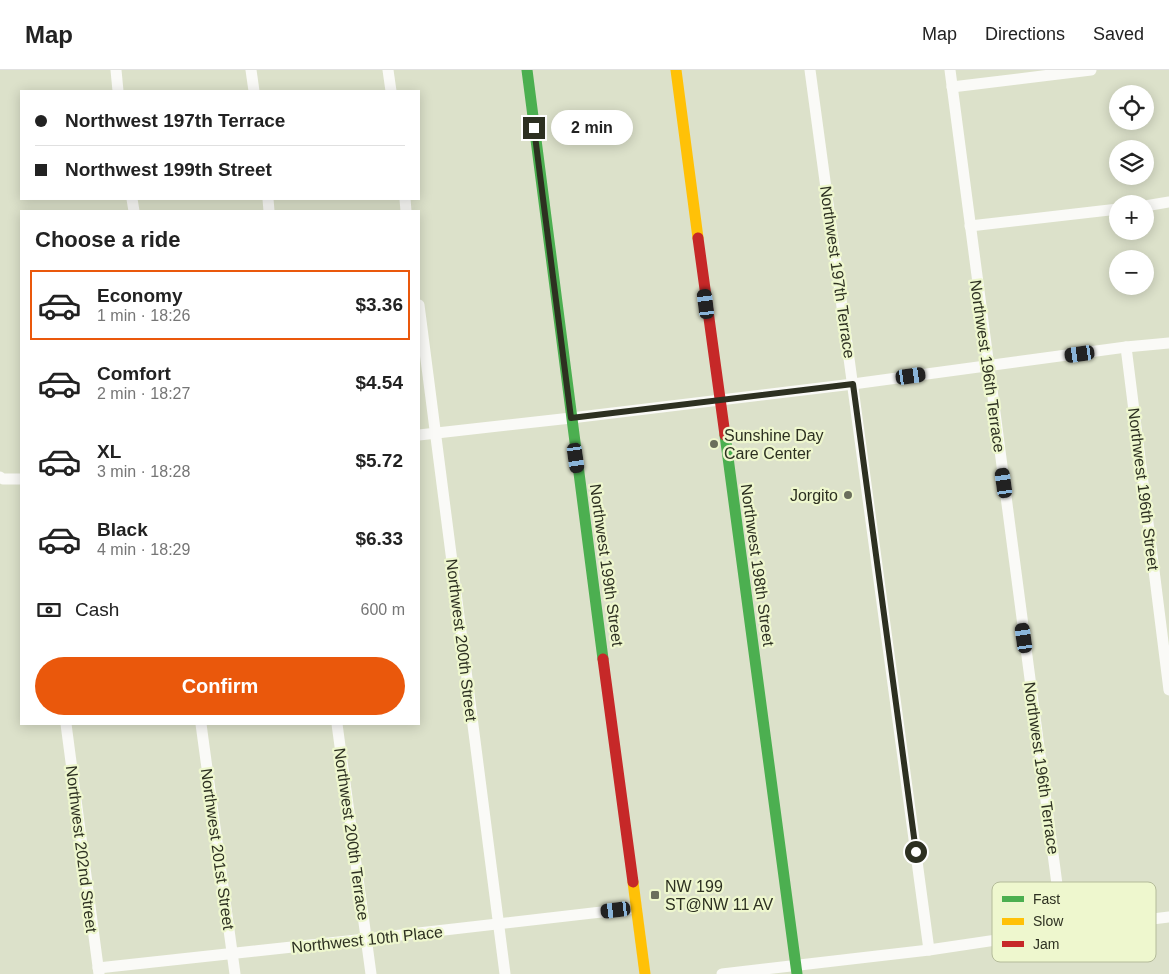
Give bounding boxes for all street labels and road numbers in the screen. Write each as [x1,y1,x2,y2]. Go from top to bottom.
street label: Northwest 197th Terrace [817,185,858,360]
street label: Northwest 196th Terrace [967,279,1008,454]
street label: Northwest 196th Street [1125,407,1162,572]
street label: Northwest 199th Street [587,483,626,648]
street label: Northwest 198th Street [738,483,777,648]
street label: Northwest 200th Street [443,558,480,723]
street label: Northwest 196th Terrace [1021,681,1062,856]
street label: Northwest 200th Terrace [331,747,372,922]
street label: Northwest 202nd Street [63,765,100,934]
street label: Northwest 201st Street [198,767,237,931]
street label: Northwest 10th Place [291,923,444,956]

